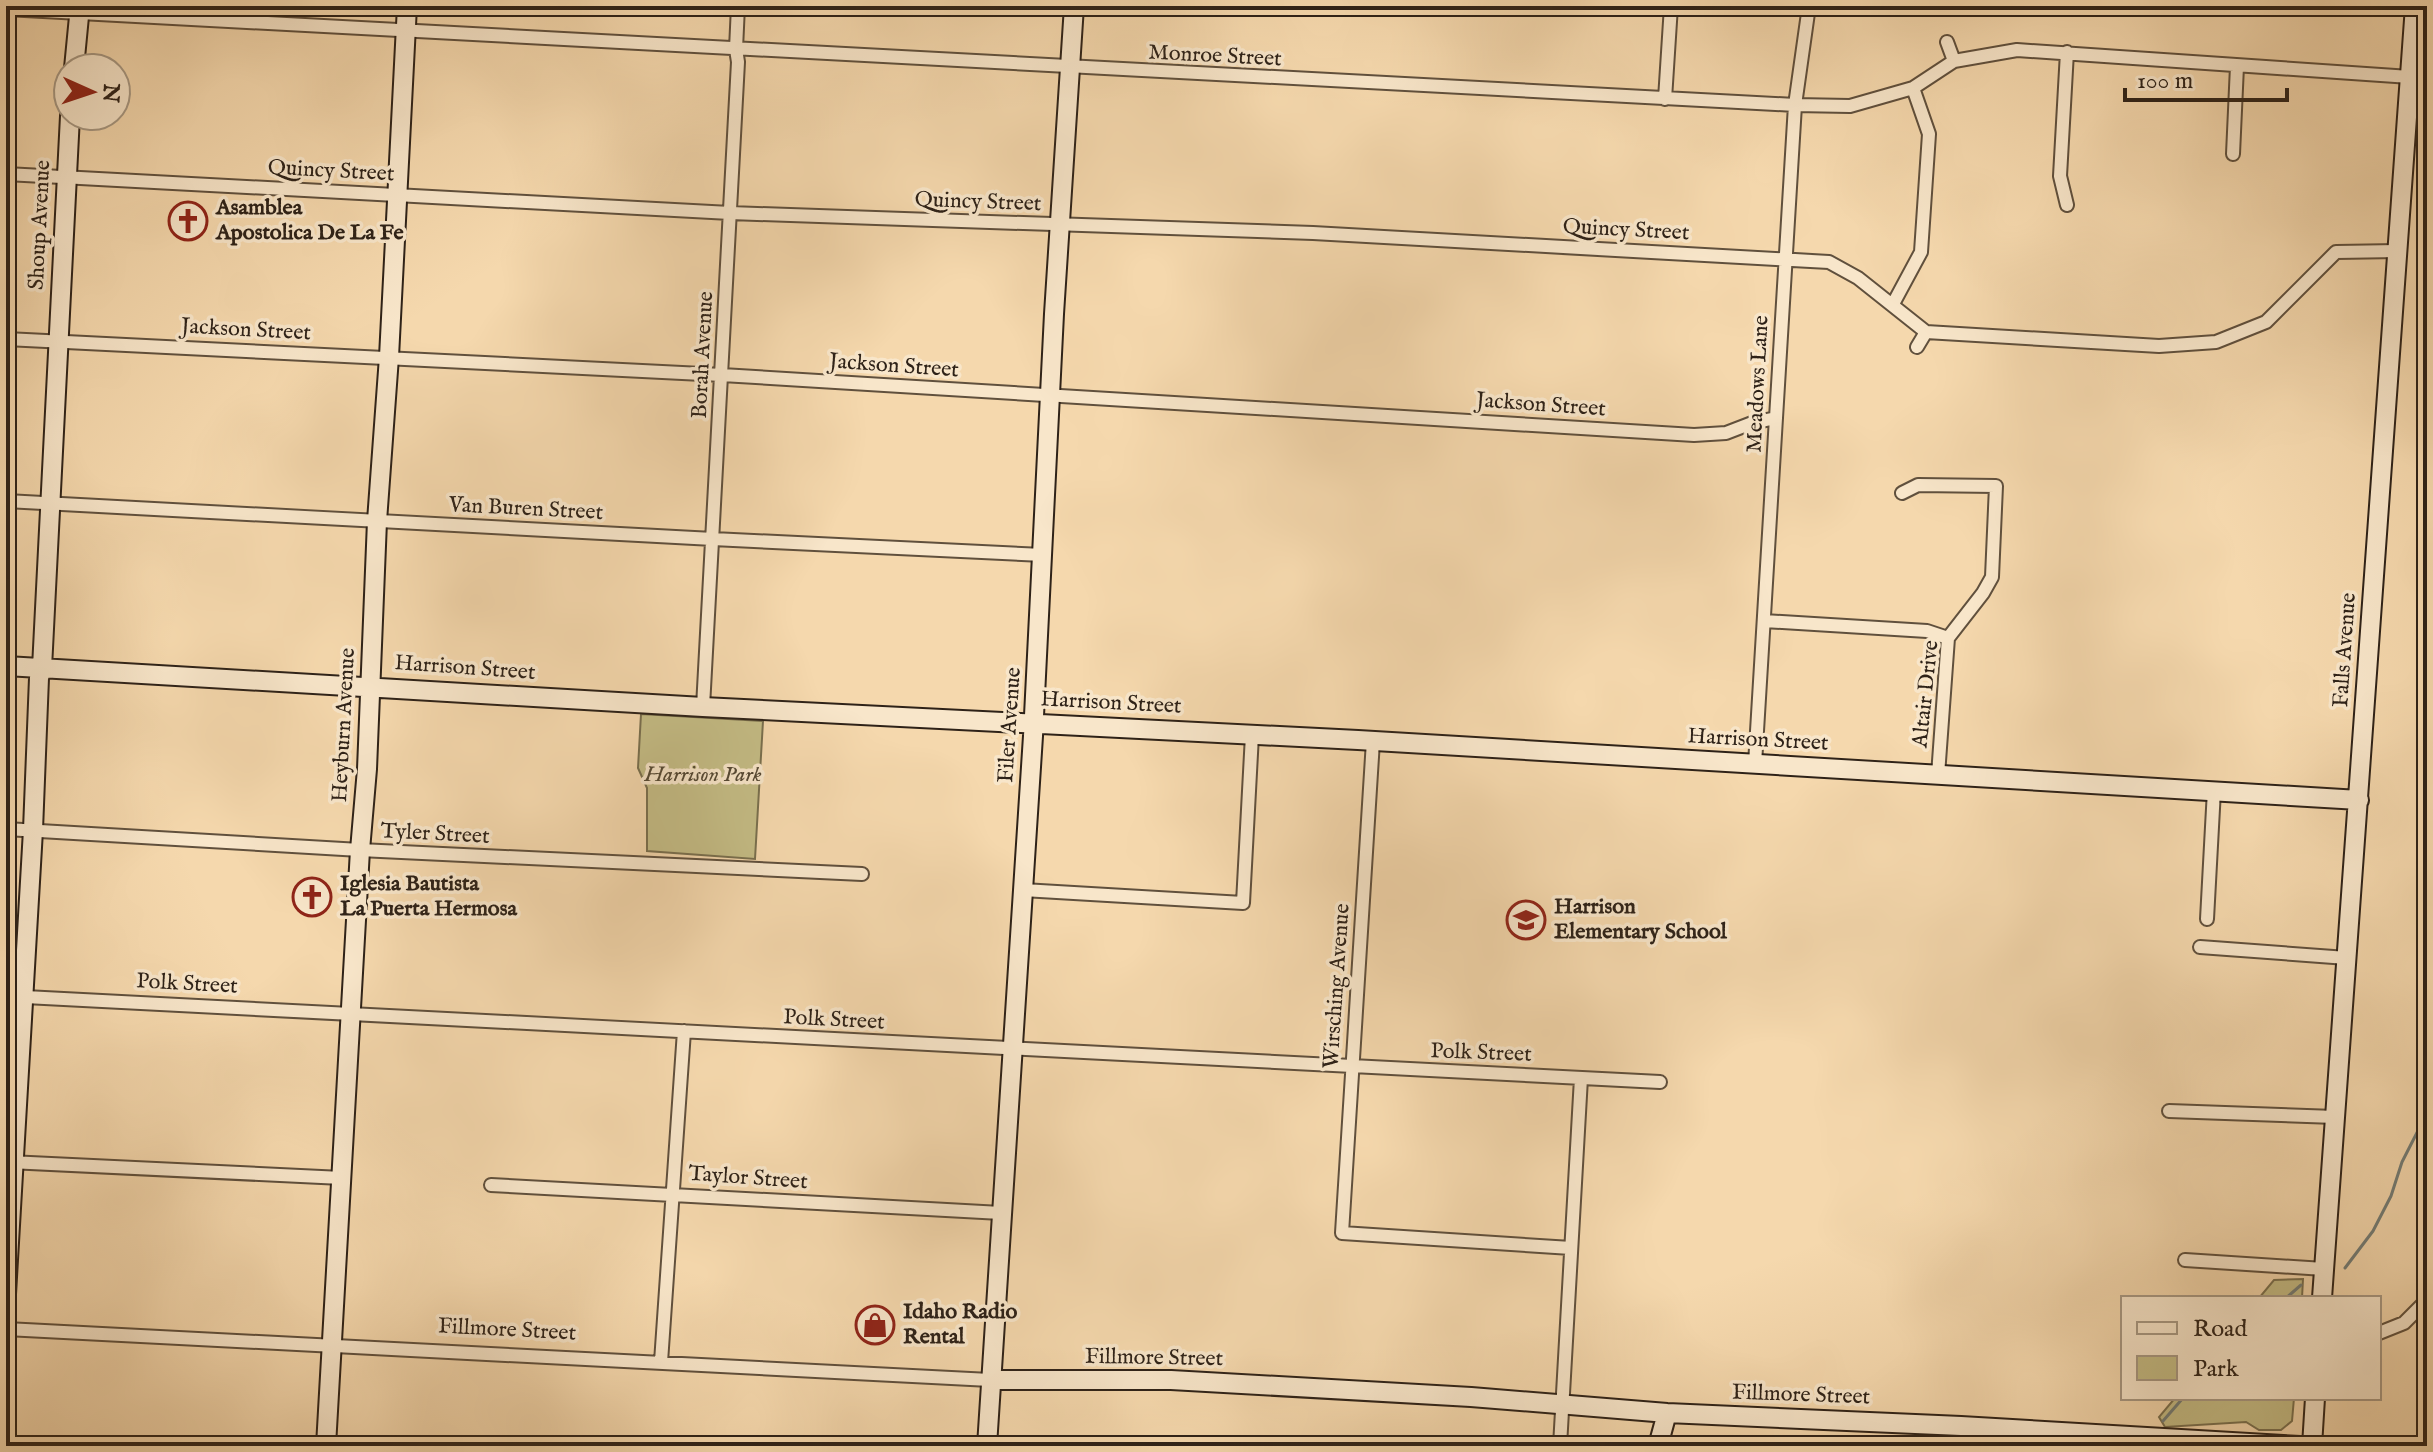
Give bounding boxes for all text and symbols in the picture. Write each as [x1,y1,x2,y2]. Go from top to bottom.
street label: Monroe Street [1148,39,1283,73]
north arrow [52,52,132,132]
scale bar [2125,52,2287,102]
text: 100 m [2137,66,2193,97]
text: N [95,82,125,103]
street label: Quincy Street [267,154,395,188]
street label: Shoup Avenue [23,159,57,291]
street label: Quincy Street [914,186,1042,218]
place label: Asamblea Apostolica De La Fe [215,194,404,247]
church icon: Asamblea Apostolica De La Fe [167,200,209,242]
street label: Quincy Street [1562,213,1690,247]
street label: Borah Avenue [686,291,720,419]
street label: Jackson Street [177,312,312,347]
street label: Meadows Lane [1740,315,1776,453]
street label: Jackson Street [825,347,960,385]
street label: Jackson Street [1472,386,1607,424]
street label: Van Buren Street [447,491,604,527]
street label: Falls Avenue [2327,592,2363,708]
street label: Altair Drive [1906,639,1946,750]
street label: Heyburn Avenue [326,647,362,803]
street label: Harrison Street [394,649,537,687]
street label: Filer Avenue [992,666,1028,784]
street label: Harrison Street [1040,685,1183,721]
street label: Harrison Street [1687,722,1830,758]
park label: Harrison Park [643,761,762,789]
street label: Tyler Street [380,817,491,851]
place label: Iglesia Bautista La Puerta Hermosa [340,870,517,923]
church icon: Iglesia Bautista La Puerta Hermosa [291,876,333,918]
place label: Harrison Elementary School [1554,893,1728,946]
school or university icon: Harrison Elementary School [1505,899,1547,941]
street label: Wirsching Avenue [1317,903,1357,1069]
street label: Polk Street [136,967,239,1001]
street label: Polk Street [783,1003,886,1037]
street label: Polk Street [1430,1037,1533,1069]
street label: Taylor Street [687,1160,809,1196]
legend [2121,1296,2381,1400]
place label: Idaho Radio Rental [903,1298,1017,1351]
shop icon: Idaho Radio Rental [854,1304,896,1346]
street label: Fillmore Street [437,1312,577,1348]
text: Road [2193,1314,2247,1345]
street label: Fillmore Street [1085,1343,1224,1373]
text: Park [2193,1354,2239,1385]
street label: Fillmore Street [1731,1379,1871,1411]

